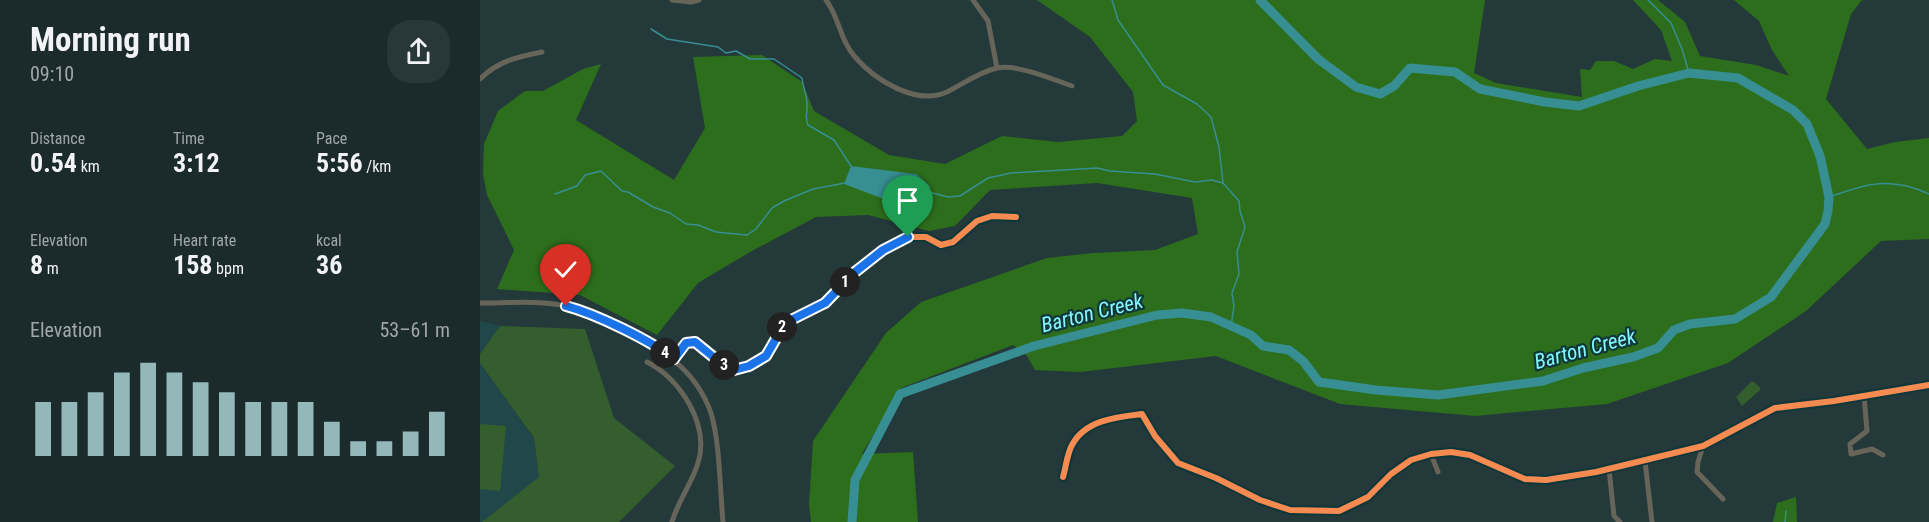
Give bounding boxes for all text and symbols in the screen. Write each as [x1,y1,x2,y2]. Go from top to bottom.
text: Morning run [30,20,191,59]
button: share [387,20,450,83]
text: 09:10 [30,62,74,86]
text: Distance [30,129,85,148]
text: Time [173,129,205,148]
text: Pace [316,129,347,148]
text: 0.54 [30,148,77,178]
text: 3:12 [173,148,220,178]
text: 5:56 [316,148,363,178]
text: km [77,157,100,176]
text: /km [363,157,391,176]
pin [882,175,933,237]
icon: arrive [891,184,924,217]
text: Elevation [30,231,88,250]
text: Heart rate [173,231,236,250]
text: kcal [316,231,342,250]
pin [540,244,591,306]
text: 8 [30,250,43,280]
text: 158 [173,250,212,280]
text: 36 [316,250,342,280]
icon: check [549,253,582,286]
text: m [43,259,59,278]
text: bpm [212,259,244,278]
pin: 1 [830,267,860,297]
text: 1 [841,272,849,291]
water label: Barton Creek [1039,289,1146,337]
pin: 2 [767,312,797,342]
text: 2 [778,317,786,336]
text: Elevation [30,318,102,342]
text: 53–61 m [379,318,450,342]
water label: Barton Creek [1532,324,1639,374]
pin: 4 [650,338,680,368]
text: 4 [661,343,669,362]
pin: 3 [709,350,739,380]
text: 3 [720,355,728,374]

